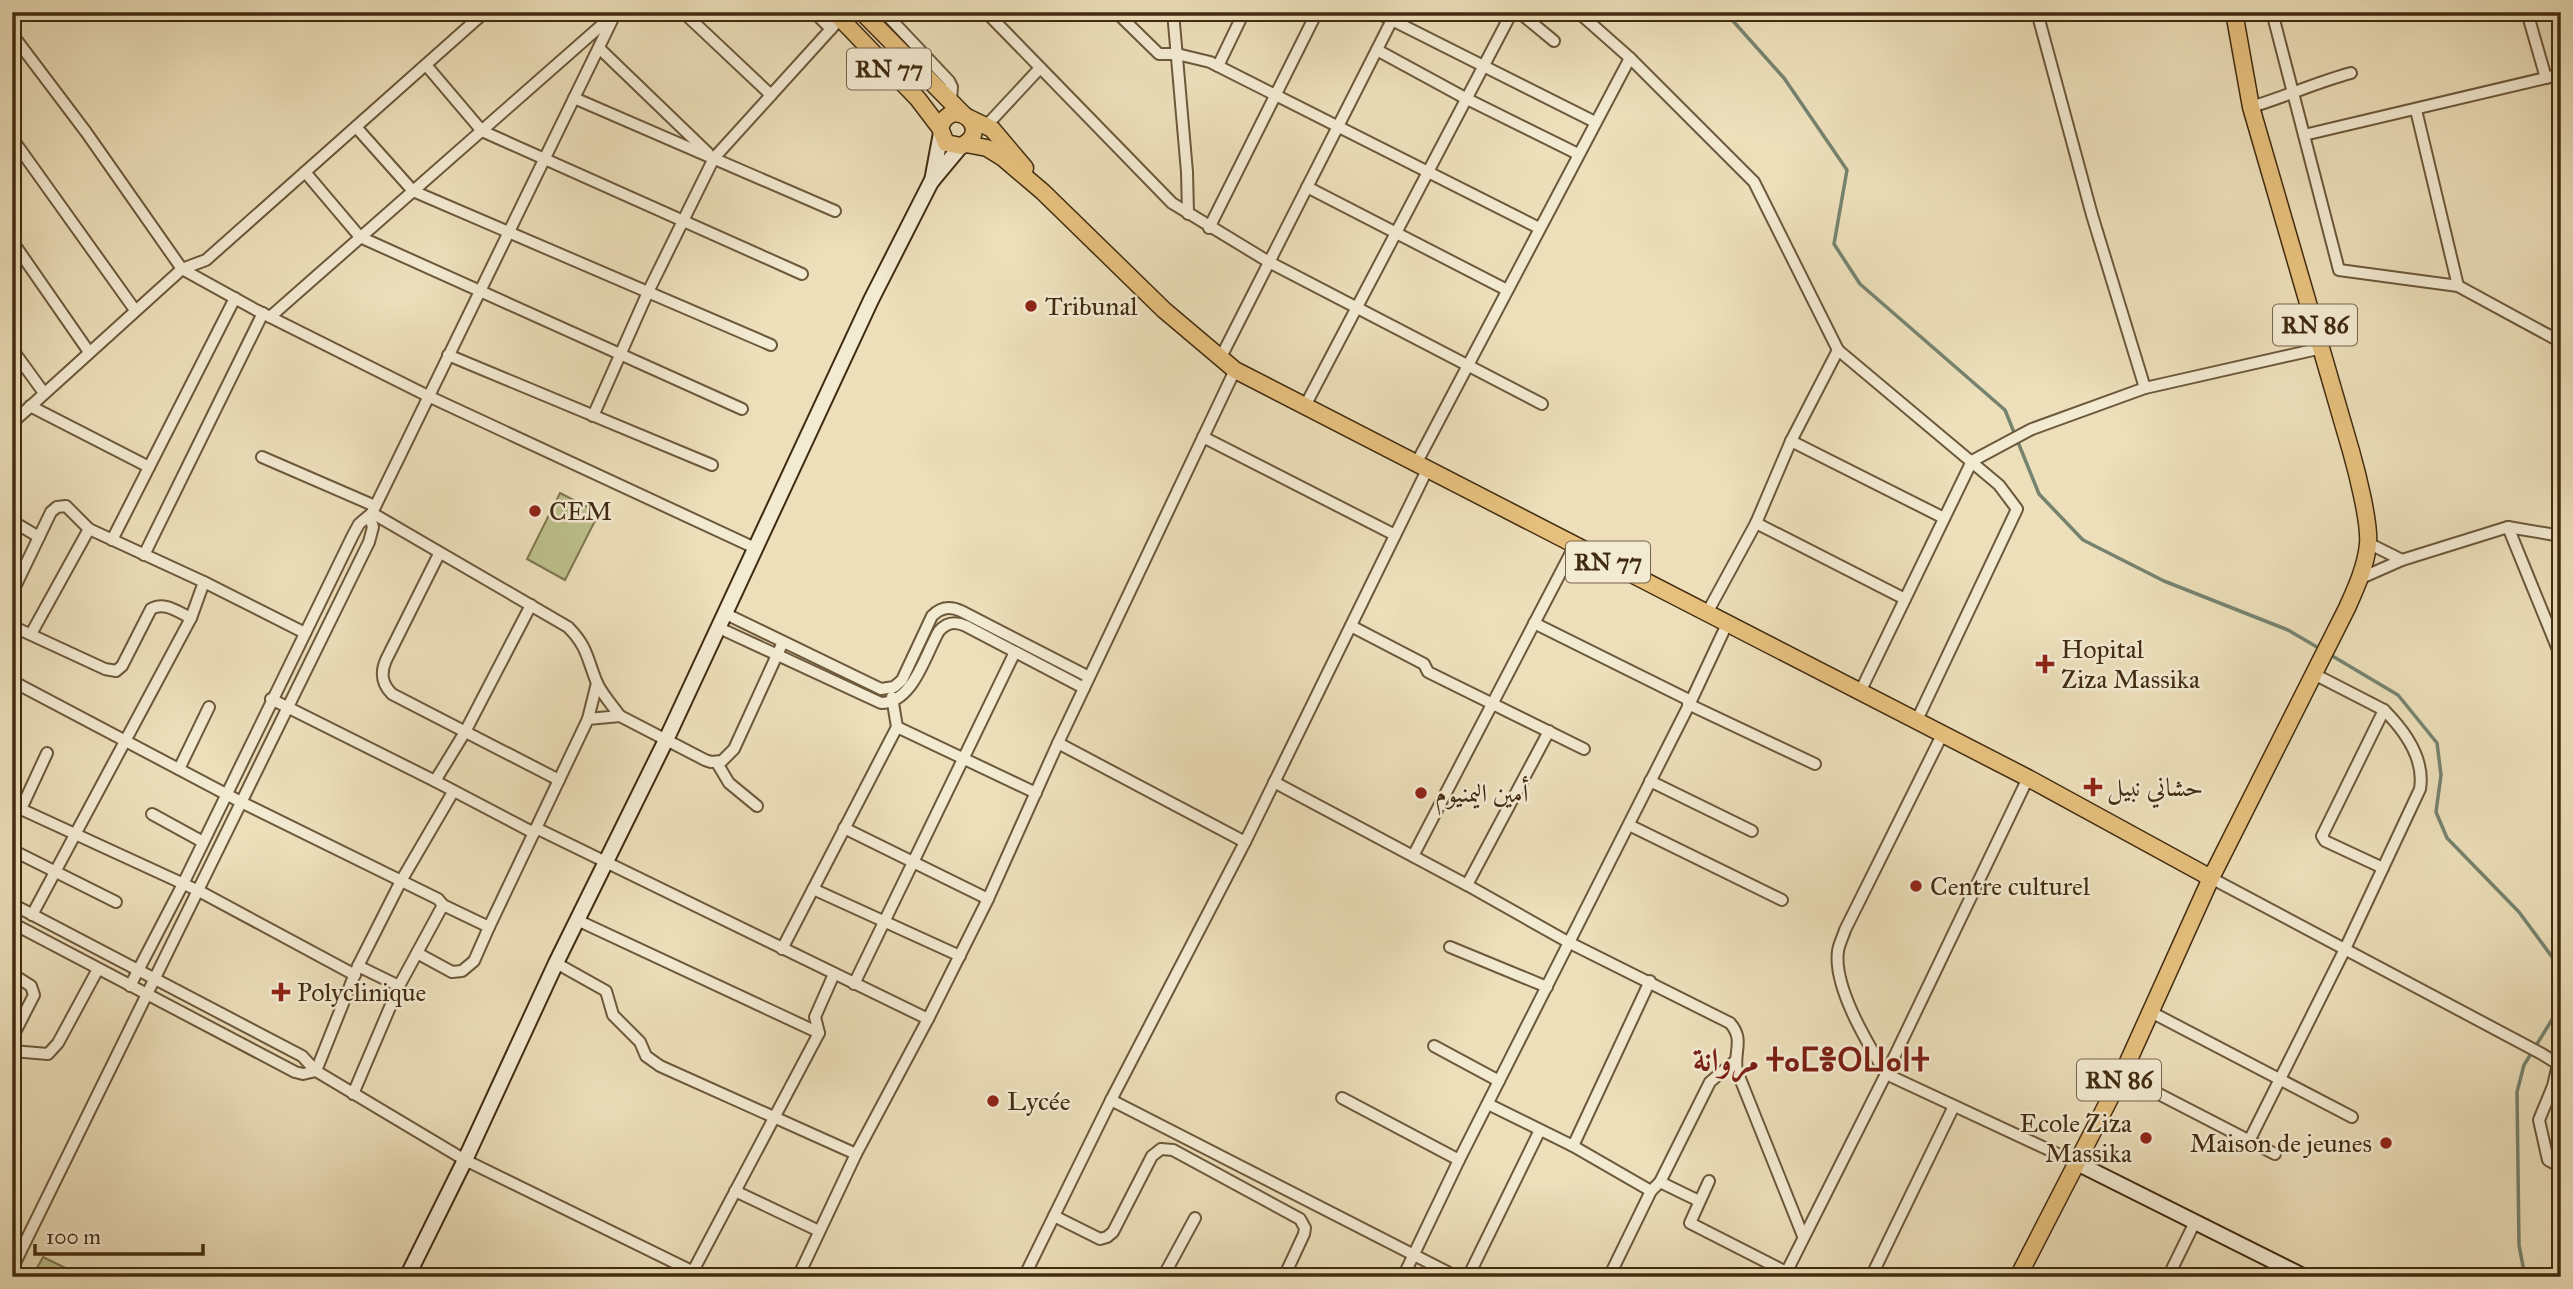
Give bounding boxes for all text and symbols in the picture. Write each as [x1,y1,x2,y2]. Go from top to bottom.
road number: RN 77 [847,48,931,90]
place label: Tribunal [1045,290,1137,322]
marker: Tribunal [1023,298,1039,314]
road number: RN 86 [2273,304,2357,346]
place label: CEM [549,495,612,527]
marker: CEM [527,503,543,519]
road number: RN 77 [1566,542,1650,582]
place label: Hopital Ziza Massika [2061,633,2200,695]
marker: Hopital Ziza Massika [2035,654,2055,674]
place label: حشاني نبيل [2107,771,2203,809]
place label: أمين اليمنيوم [1435,776,1529,816]
marker: حشاني نبيل [2085,779,2101,795]
marker: أمين اليمنيوم [1413,785,1429,801]
place label: Centre culturel [1930,870,2090,902]
marker: Centre culturel [1908,878,1924,894]
place label: Polyclinique [297,976,427,1008]
marker: Polyclinique [271,982,291,1002]
district label: مروانة ⵜⴰⵎⴻⵔⵡⴰⵏⵜ [1693,1040,1929,1083]
road number: RN 86 [2077,1060,2161,1100]
place label: Lycée [1007,1085,1071,1117]
marker: Lycée [985,1093,1001,1109]
place label: Ecole Ziza Massika [2019,1107,2132,1169]
place label: Maison de jeunes [2190,1127,2372,1159]
marker: Ecole Ziza Massika [2138,1130,2154,1146]
marker: Maison de jeunes [2378,1135,2394,1151]
scale bar [35,1212,203,1256]
text: 100 m [46,1224,101,1250]

